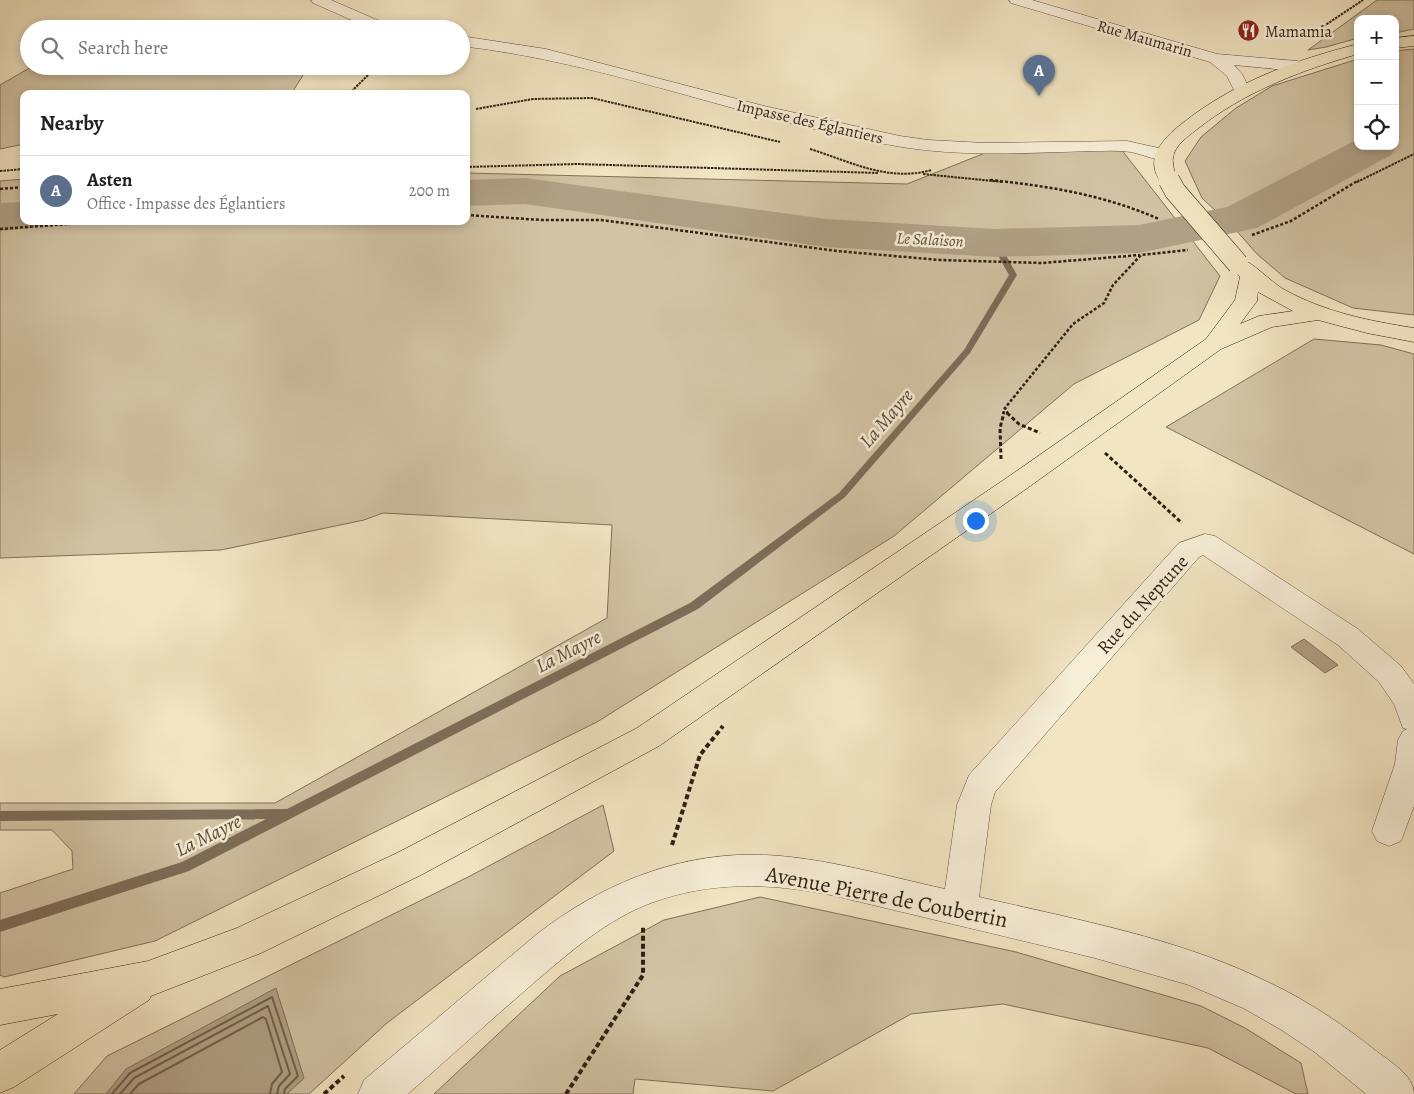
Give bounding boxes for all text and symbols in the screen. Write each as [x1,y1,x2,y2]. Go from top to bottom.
street label: Rue Maumarin [1095,15,1195,63]
map controls [1354,15,1399,150]
button: + [1354,15,1399,60]
restaurant icon: Mamamia [1237,19,1261,43]
search box [20,20,470,75]
place label: Mamamia [1265,21,1332,43]
icon: search [38,34,66,62]
text: Search here [78,35,168,61]
pin: A [1023,55,1055,96]
button: − [1354,60,1399,105]
street label: Impasse des Églantiers [734,94,885,150]
button: locate [1354,105,1399,150]
text: Nearby [40,109,103,137]
text: Asten [87,167,132,193]
text: A [51,180,61,202]
text: 200 m [409,180,450,202]
text: Office · Impasse des Églantiers [87,193,285,215]
water label: Le Salaison [896,227,964,253]
water label: La Mayre [853,383,920,454]
your location [963,508,989,534]
street label: Rue du Neptune [1091,549,1194,660]
water label: La Mayre [531,624,606,679]
water label: La Mayre [171,808,246,863]
street label: Avenue Pierre de Coubertin [762,859,1010,935]

